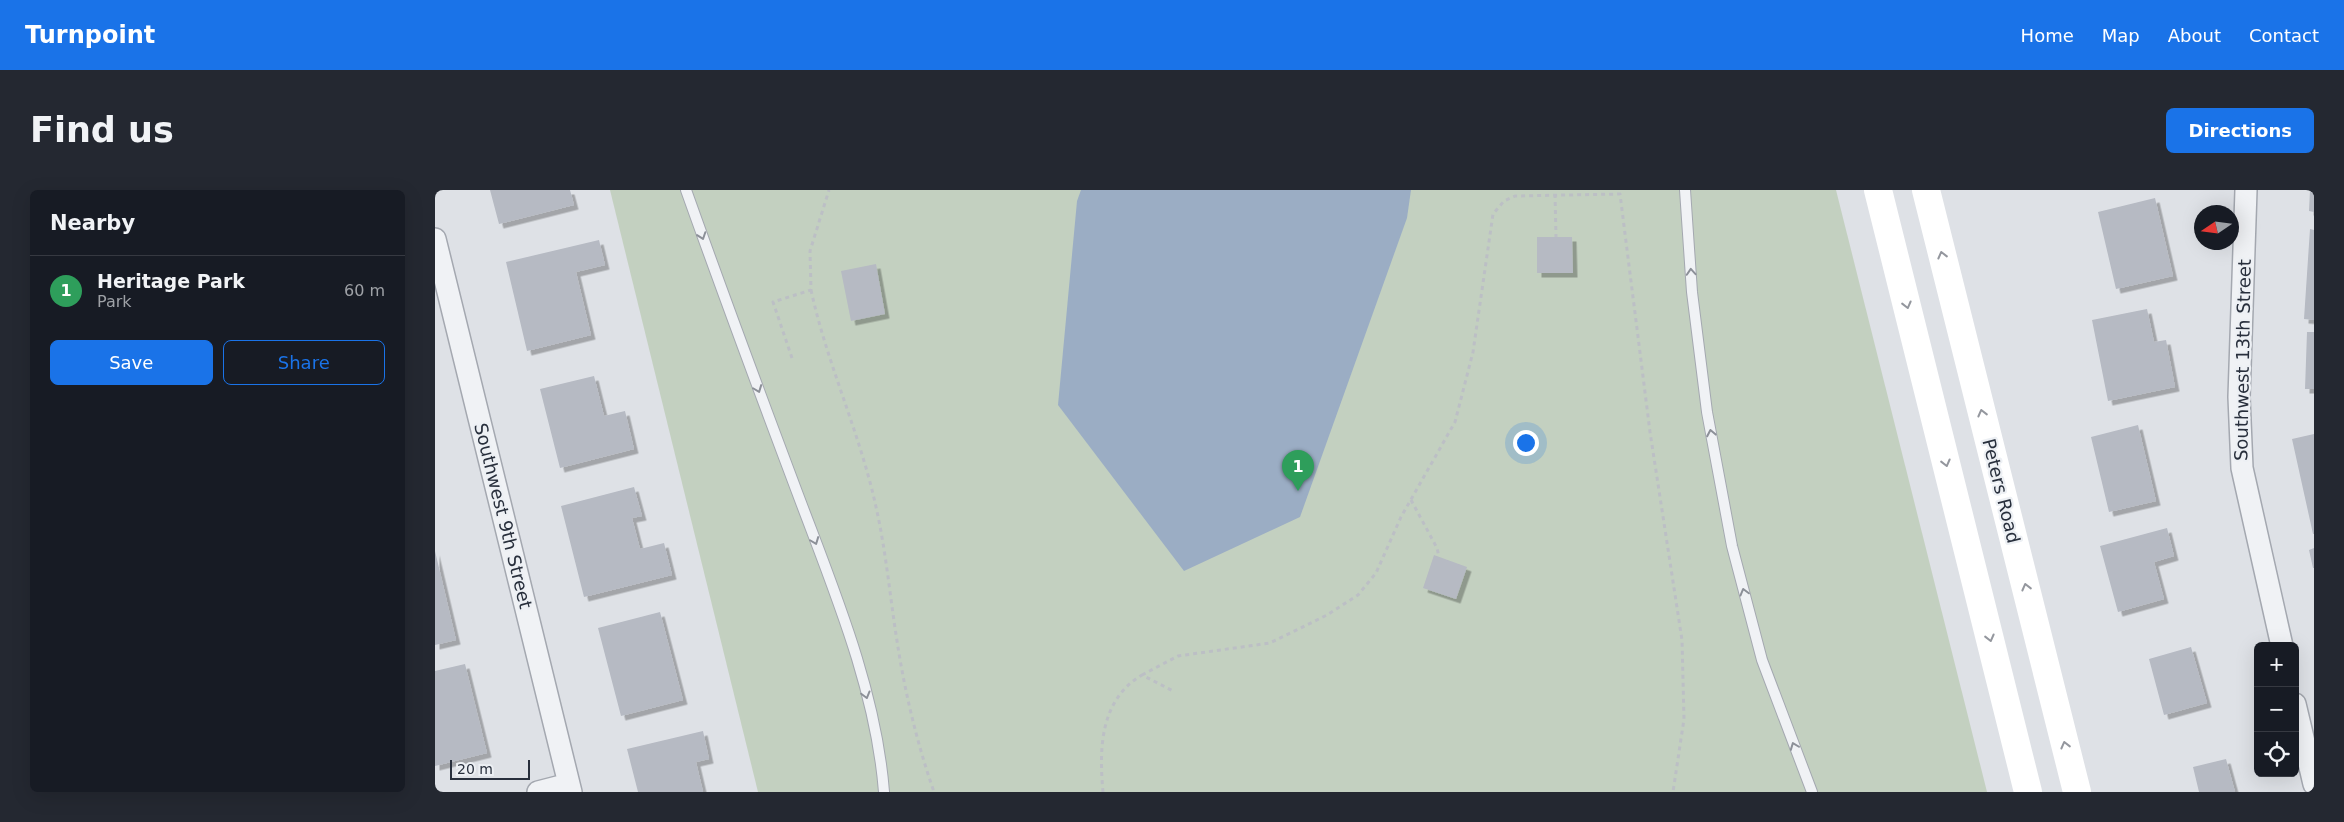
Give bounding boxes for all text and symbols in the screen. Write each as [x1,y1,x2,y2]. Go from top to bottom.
text: Turnpoint [25,21,155,49]
text: Home [2021,25,2074,46]
text: Map [2102,25,2140,46]
text: About [2168,25,2221,46]
text: Contact [2249,25,2319,46]
button: Directions [2166,108,2314,153]
text: Find us [30,110,174,150]
north arrow [2194,205,2239,250]
text: Nearby [50,211,135,235]
one-way arrow [696,231,706,240]
one-way arrow [1937,251,1948,260]
street label: Southwest 13th Street [2230,259,2255,461]
one-way arrow [1686,268,1697,276]
text: Heritage Park [97,270,245,292]
text: 1 [60,281,72,300]
text: 60 m [344,281,385,300]
text: Park [97,292,132,311]
one-way arrow [1901,301,1912,310]
button: Save [50,340,213,385]
button: Share [223,340,385,385]
one-way arrow [752,384,762,392]
one-way arrow [1977,408,1988,417]
street label: Southwest 9th Street [470,421,537,611]
one-way arrow [1706,429,1716,438]
your location [1513,430,1539,456]
street label: Peters Road [1978,436,2025,545]
pin: 1 [1282,450,1314,491]
one-way arrow [1940,458,1951,467]
one-way arrow [810,536,820,544]
one-way arrow [2021,583,2032,592]
one-way arrow [1739,588,1750,597]
one-way arrow [1984,633,1995,642]
map controls [2254,642,2299,777]
button: + [2254,642,2299,687]
button: − [2254,687,2299,732]
one-way arrow [860,690,871,699]
button: locate [2254,732,2299,777]
one-way arrow [2061,741,2071,749]
one-way arrow [1790,743,1800,751]
scale bar [450,757,530,780]
text: 20 m [457,761,493,777]

